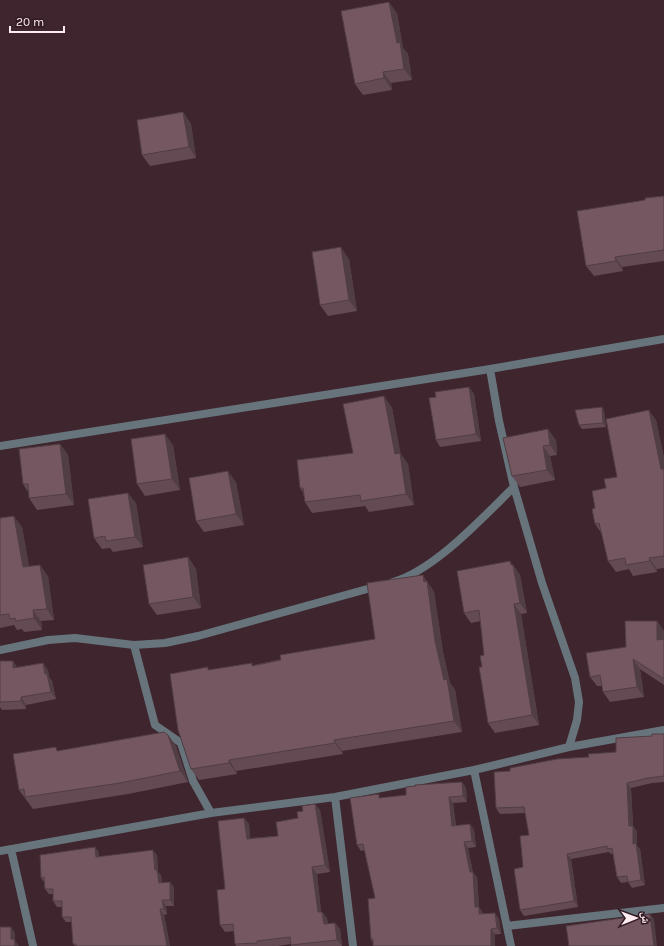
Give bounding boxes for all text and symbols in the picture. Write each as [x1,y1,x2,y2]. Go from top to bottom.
scale bar [10,8,64,34]
text: 20 m [16,15,44,29]
north arrow [616,898,656,938]
text: ش [638,912,652,924]

